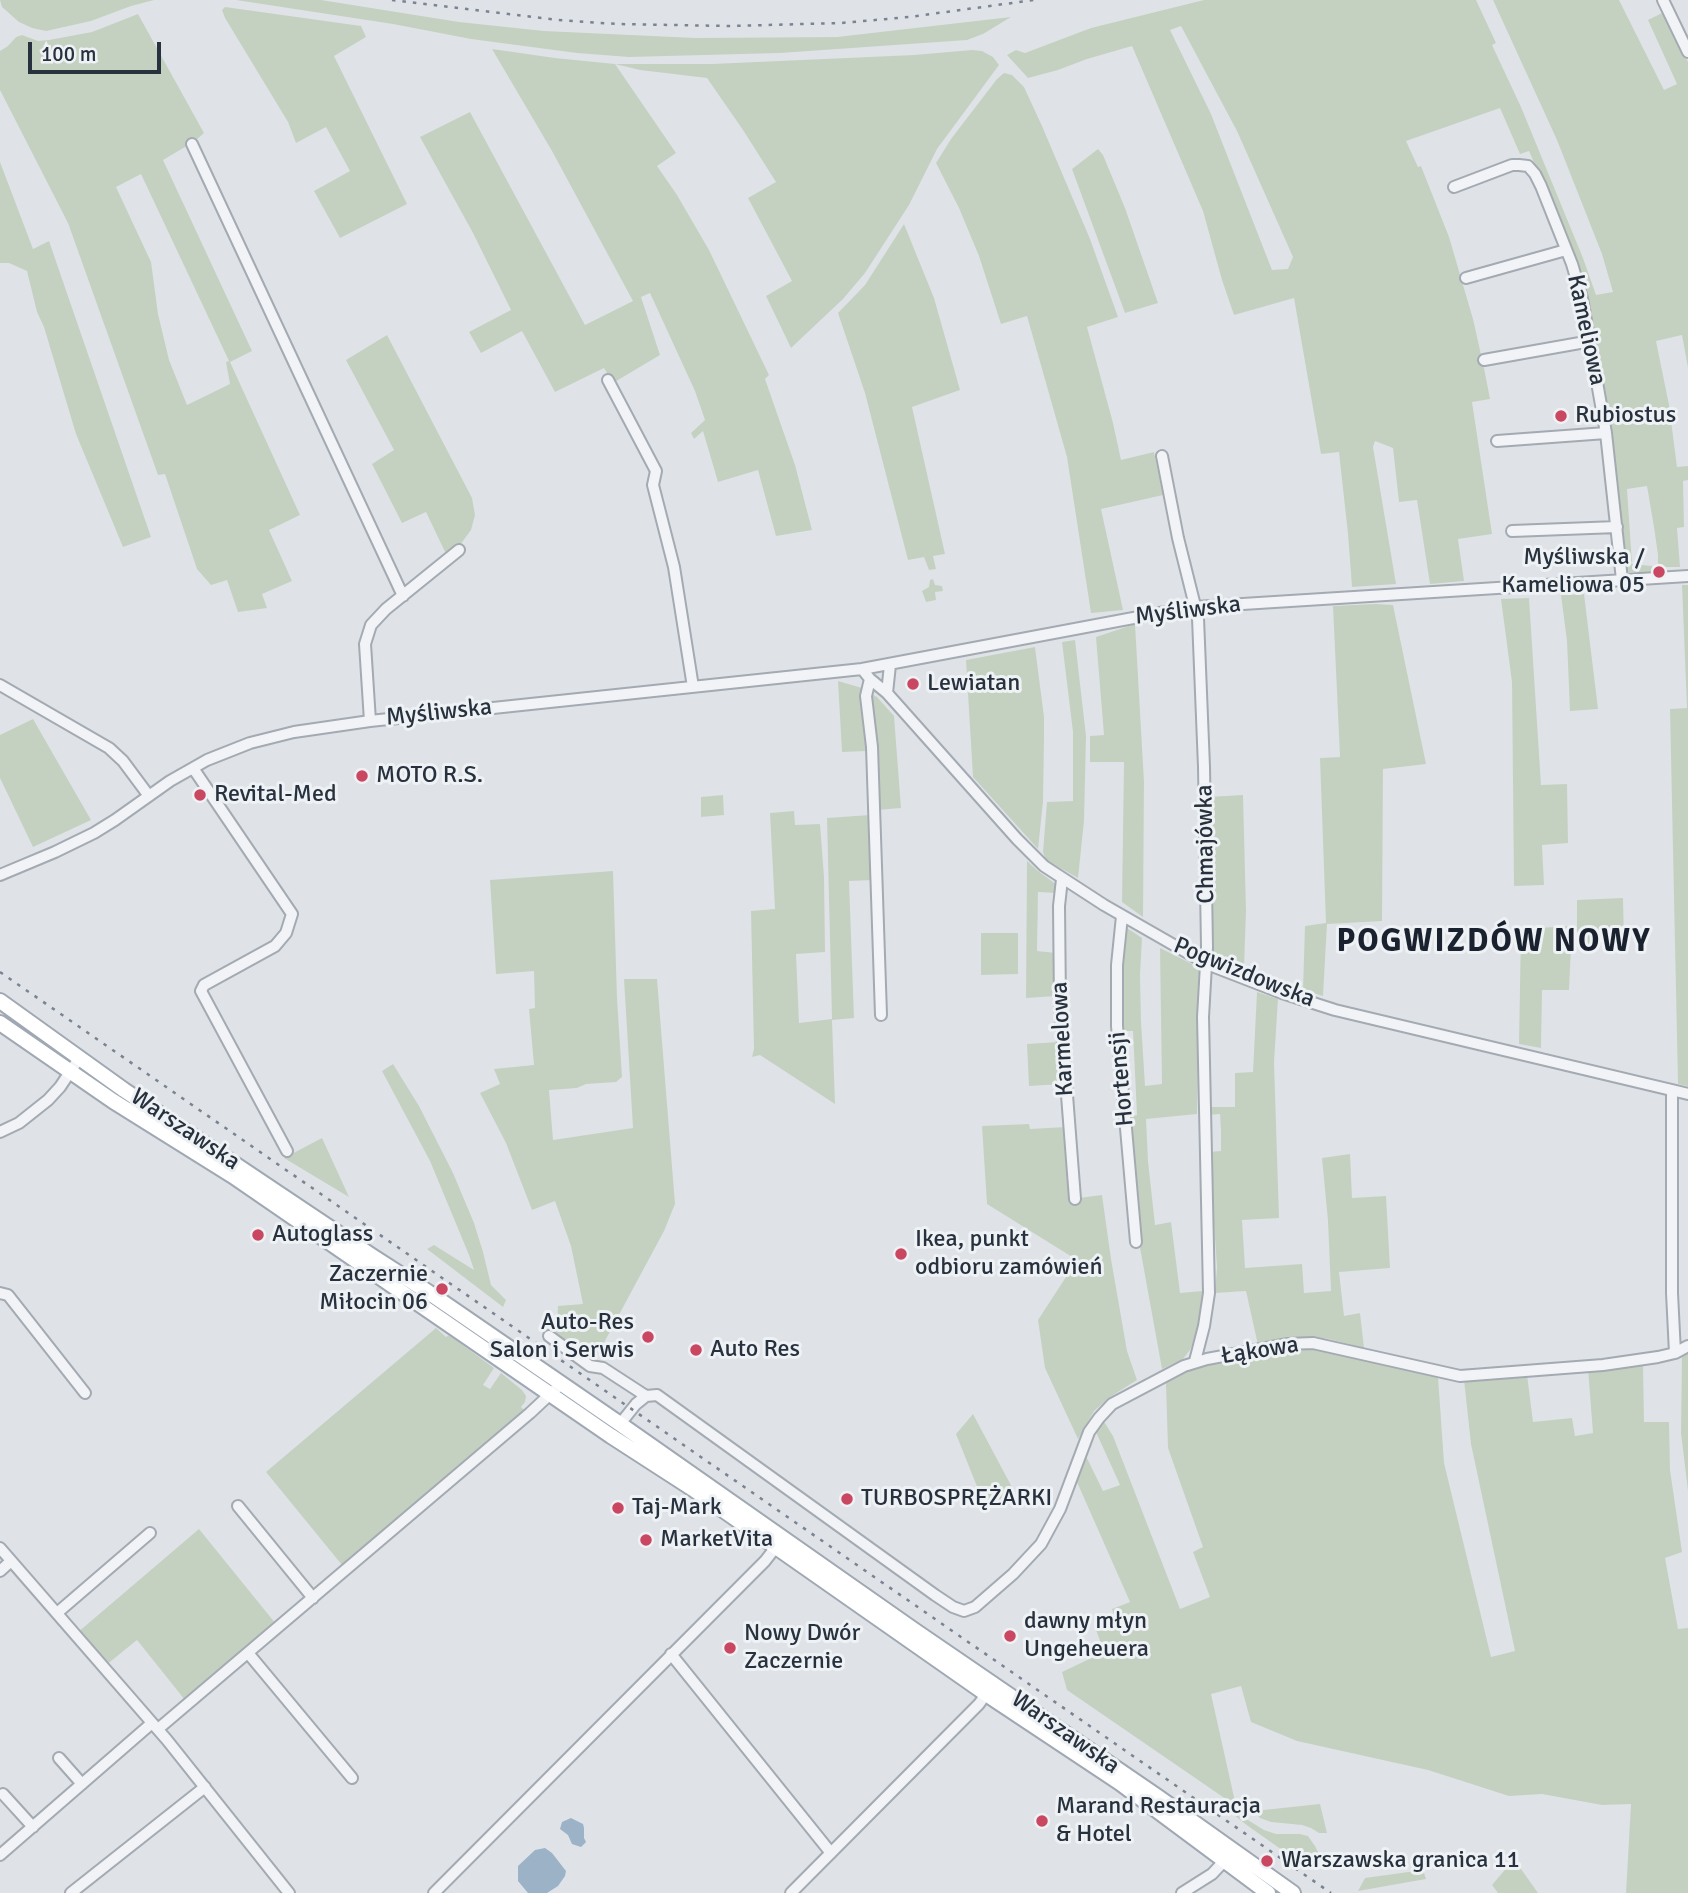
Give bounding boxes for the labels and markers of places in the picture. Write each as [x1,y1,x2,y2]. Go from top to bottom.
place label: Rubiostus [1575,402,1676,430]
marker: Rubiostus [1553,408,1569,424]
place label: Myśliwska / Kameliowa 05 [1501,544,1645,600]
marker: Myśliwska / Kameliowa 05 [1651,564,1667,580]
place label: Lewiatan [927,670,1020,698]
marker: Lewiatan [905,676,921,692]
place label: MOTO R.S. [376,762,483,790]
marker: MOTO R.S. [354,768,370,784]
place label: Revital-Med [214,781,337,809]
marker: Revital-Med [192,787,208,803]
place label: Autoglass [272,1221,373,1249]
place label: Ikea, punkt odbioru zamówień [915,1226,1103,1282]
marker: Autoglass [250,1227,266,1243]
marker: Ikea, punkt odbioru zamówień [893,1246,909,1262]
place label: Zaczernie Miłocin 06 [319,1261,428,1317]
marker: Zaczernie Miłocin 06 [434,1281,450,1297]
place label: Auto-Res Salon i Serwis [490,1309,634,1365]
marker: Auto-Res Salon i Serwis [640,1329,656,1345]
place label: Auto Res [710,1336,800,1364]
marker: Auto Res [688,1342,704,1358]
place label: TURBOSPRĘŻARKI [861,1485,1052,1513]
marker: TURBOSPRĘŻARKI [839,1491,855,1507]
place label: Taj-Mark [632,1494,722,1522]
marker: Taj-Mark [610,1500,626,1516]
place label: MarketVita [660,1526,773,1554]
marker: MarketVita [638,1532,654,1548]
place label: dawny młyn Ungeheuera [1024,1608,1149,1664]
place label: Nowy Dwór Zaczernie [744,1620,860,1676]
marker: dawny młyn Ungeheuera [1002,1628,1018,1644]
marker: Nowy Dwór Zaczernie [722,1640,738,1656]
place label: Marand Restauracja & Hotel [1056,1793,1261,1849]
marker: Marand Restauracja & Hotel [1034,1813,1050,1829]
place label: Warszawska granica 11 [1281,1847,1520,1875]
marker: Warszawska granica 11 [1259,1853,1275,1869]

